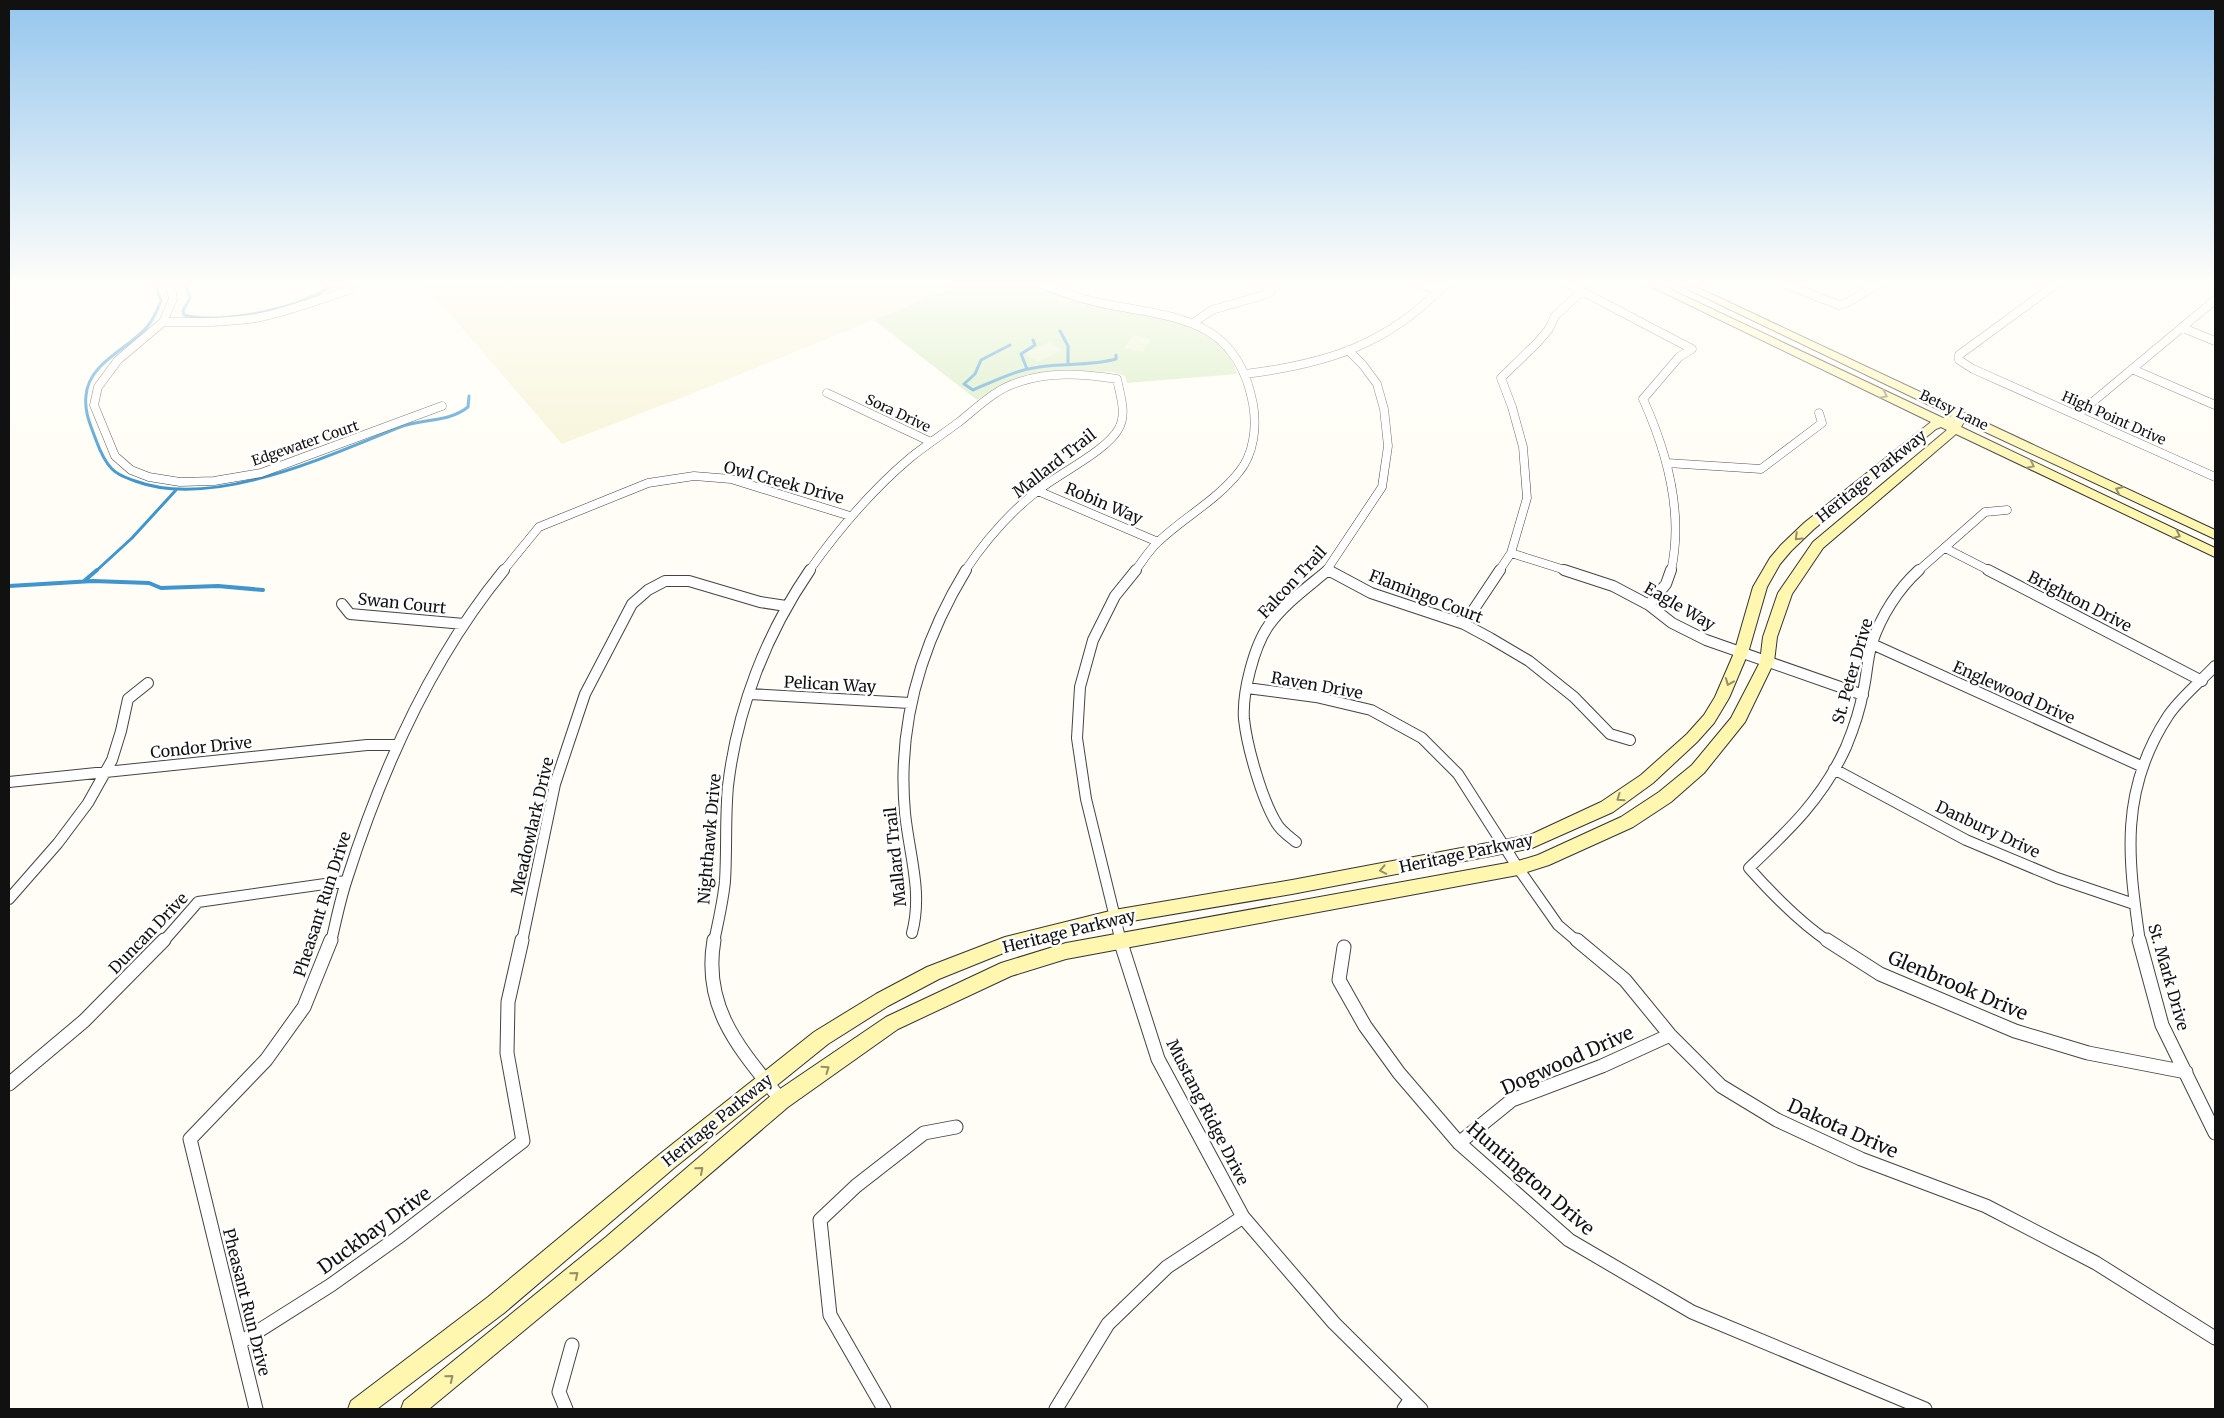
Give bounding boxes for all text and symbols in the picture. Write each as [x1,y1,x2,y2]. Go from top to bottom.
street label: Betsy Lane [1917,386,1991,434]
street label: High Point Drive [2059,387,2169,449]
one-way arrow [1879,389,1888,399]
street label: Sora Drive [863,390,933,436]
street label: Edgewater Court [249,416,361,470]
street label: Mallard Trail [1008,424,1100,502]
street label: Heritage Parkway [1812,425,1931,527]
street label: Owl Creek Drive [722,456,846,508]
one-way arrow [2026,459,2035,470]
street label: Robin Way [1062,478,1146,529]
one-way arrow [2115,486,2124,496]
one-way arrow [2172,529,2181,539]
one-way arrow [1794,531,1803,540]
street label: Falcon Trail [1254,542,1330,622]
street label: Flamingo Court [1366,565,1486,627]
street label: Brighton Drive [2025,566,2135,636]
street label: Eagle Way [1641,578,1720,635]
street label: Swan Court [357,588,448,618]
street label: St. Peter Drive [1827,616,1877,726]
street label: Englewood Drive [1950,656,2078,728]
street label: Raven Drive [1270,667,1364,703]
street label: Pelican Way [783,672,877,696]
one-way arrow [1725,677,1735,685]
street label: Condor Drive [149,732,253,762]
street label: Meadowlark Drive [506,755,558,897]
street label: Nighthawk Drive [693,773,725,905]
one-way arrow [1616,792,1625,801]
street label: Danbury Drive [1933,796,2043,862]
street label: Mallard Trail [880,806,910,908]
street label: Pheasant Run Drive [289,829,355,979]
street label: Heritage Parkway [1397,829,1535,877]
one-way arrow [1378,865,1387,875]
street label: Duncan Drive [104,888,192,978]
street label: Heritage Parkway [1000,905,1138,957]
street label: St. Mark Drive [2144,921,2194,1033]
street label: Glenbrook Drive [1884,945,2032,1025]
street label: Dogwood Drive [1497,1020,1637,1100]
street label: Mustang Ridge Drive [1162,1036,1254,1188]
one-way arrow [820,1066,830,1075]
street label: Heritage Parkway [658,1069,777,1171]
street label: Dakota Drive [1784,1093,1902,1163]
street label: Huntington Drive [1462,1116,1600,1240]
one-way arrow [694,1167,703,1176]
street label: Duckbay Drive [313,1181,435,1279]
street label: Pheasant Run Drive [219,1226,275,1378]
one-way arrow [570,1272,579,1281]
one-way arrow [444,1376,453,1384]

